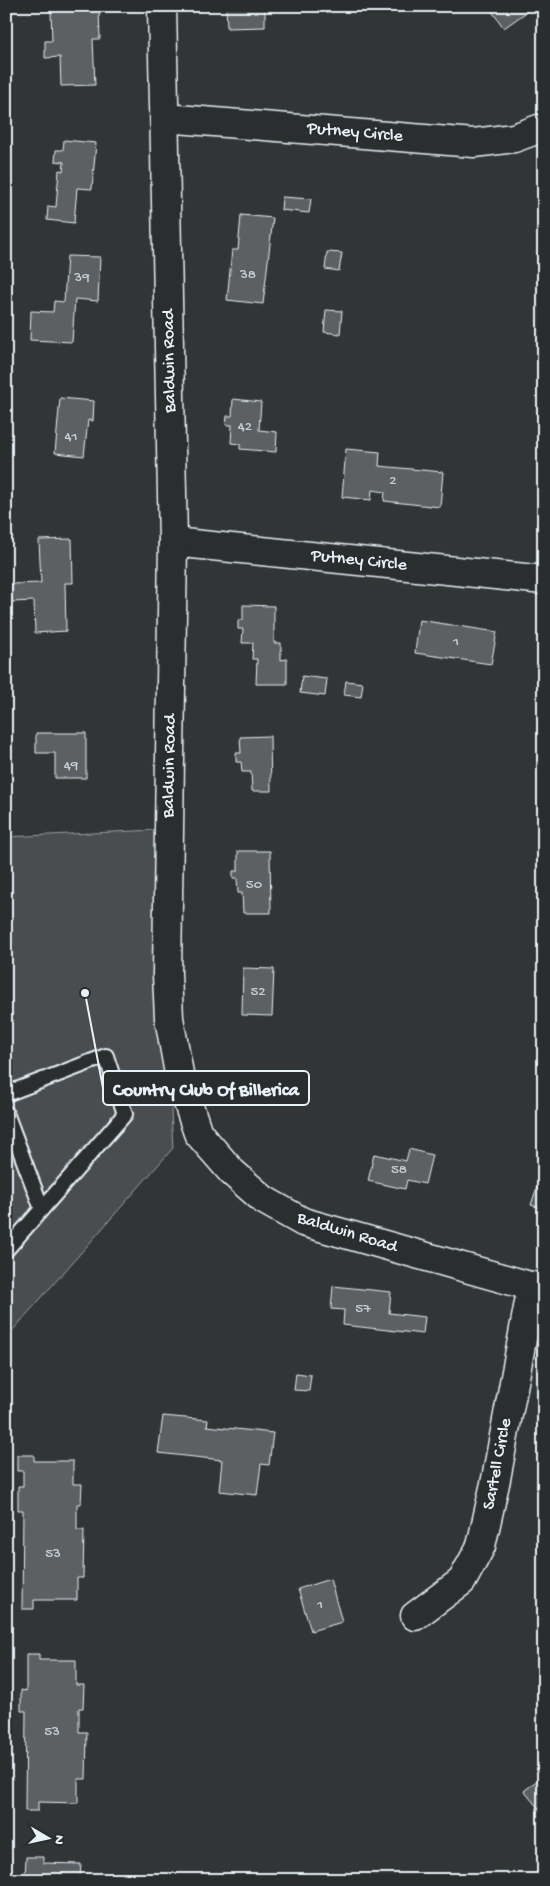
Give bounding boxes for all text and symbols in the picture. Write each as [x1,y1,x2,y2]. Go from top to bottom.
street label: Putney Circle [305,118,404,148]
house number: 38 [239,266,256,284]
house number: 39 [73,269,90,287]
street label: Baldwin Road [159,308,181,414]
house number: 42 [238,418,252,436]
house number: 41 [64,428,78,446]
house number: 2 [389,472,397,490]
street label: Putney Circle [309,545,409,577]
house number: 1 [452,633,459,651]
street label: Baldwin Road [159,713,181,819]
house number: 49 [64,757,79,775]
house number: 50 [246,876,263,894]
house number: 52 [250,983,266,1001]
callout: Country Club Of Billerica [103,1071,309,1105]
text: Country Club Of Billerica [112,1080,300,1103]
house number: 58 [391,1161,407,1179]
street label: Baldwin Road [293,1208,401,1259]
house number: 57 [355,1300,372,1318]
street label: Sartell Circle [479,1416,517,1512]
house number: 53 [45,1545,61,1563]
house number: 1 [316,1596,323,1614]
house number: 53 [44,1723,60,1741]
north arrow [22,1814,72,1864]
text: N [49,1834,67,1845]

